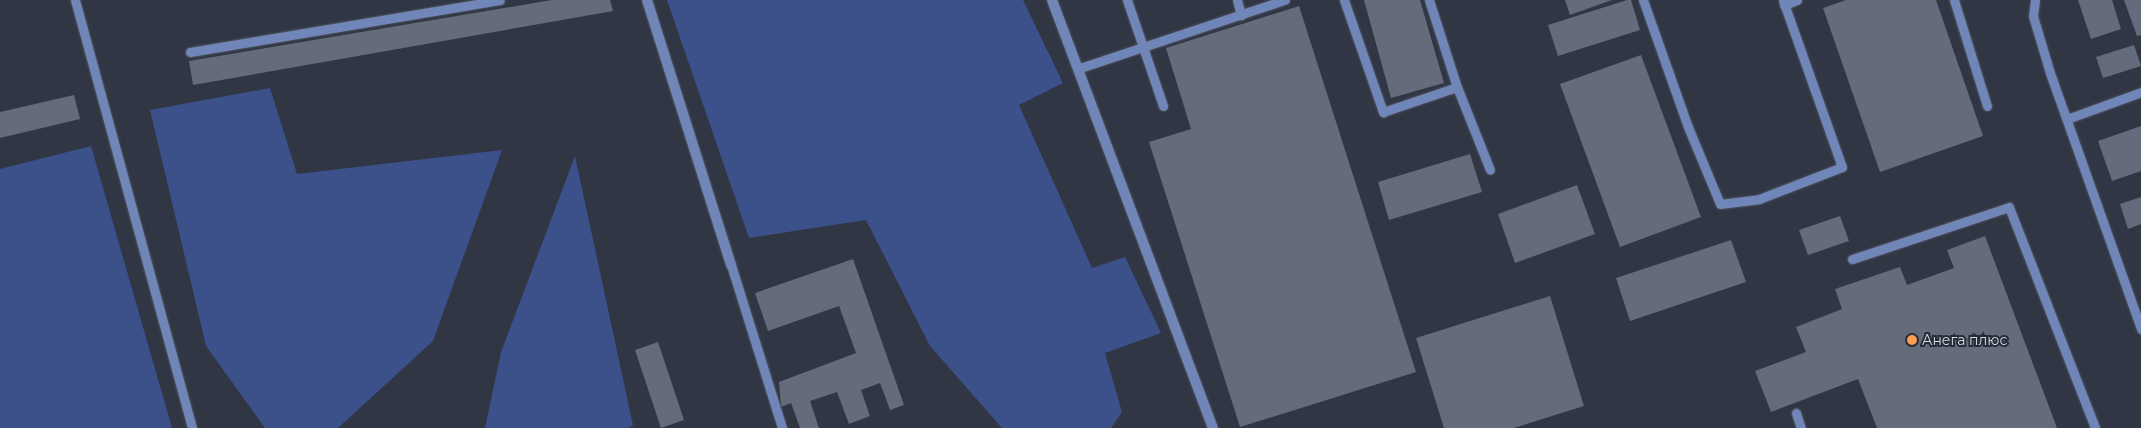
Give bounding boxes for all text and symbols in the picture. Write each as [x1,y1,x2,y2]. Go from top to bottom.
place label: Анега плюс [1922,332,2007,348]
marker: Анега плюс [1906,334,1918,346]

